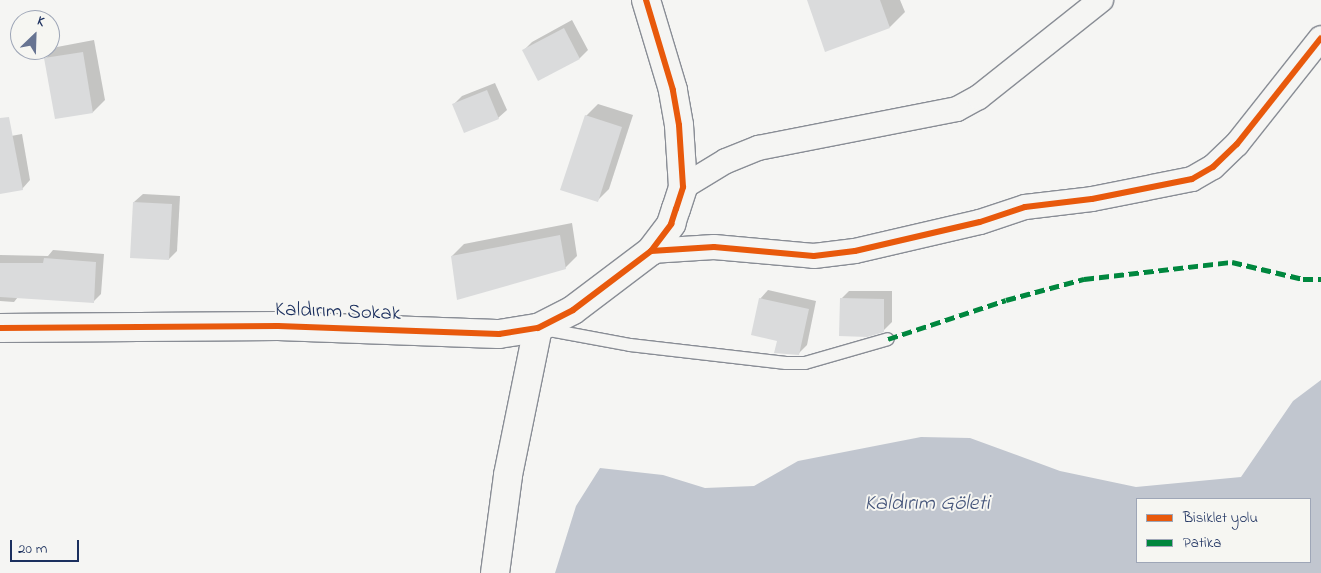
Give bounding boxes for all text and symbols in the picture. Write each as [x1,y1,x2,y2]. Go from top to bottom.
north arrow [10,10,60,60]
text: K [34,11,48,33]
street label: Kaldırım Sokak [275,297,401,327]
water label: Kaldırım Göleti [864,492,990,518]
legend [1136,498,1311,563]
text: Bisiklet yolu [1183,507,1258,529]
scale bar [12,530,81,562]
text: Patika [1183,532,1221,554]
text: 20 m [18,538,47,560]

